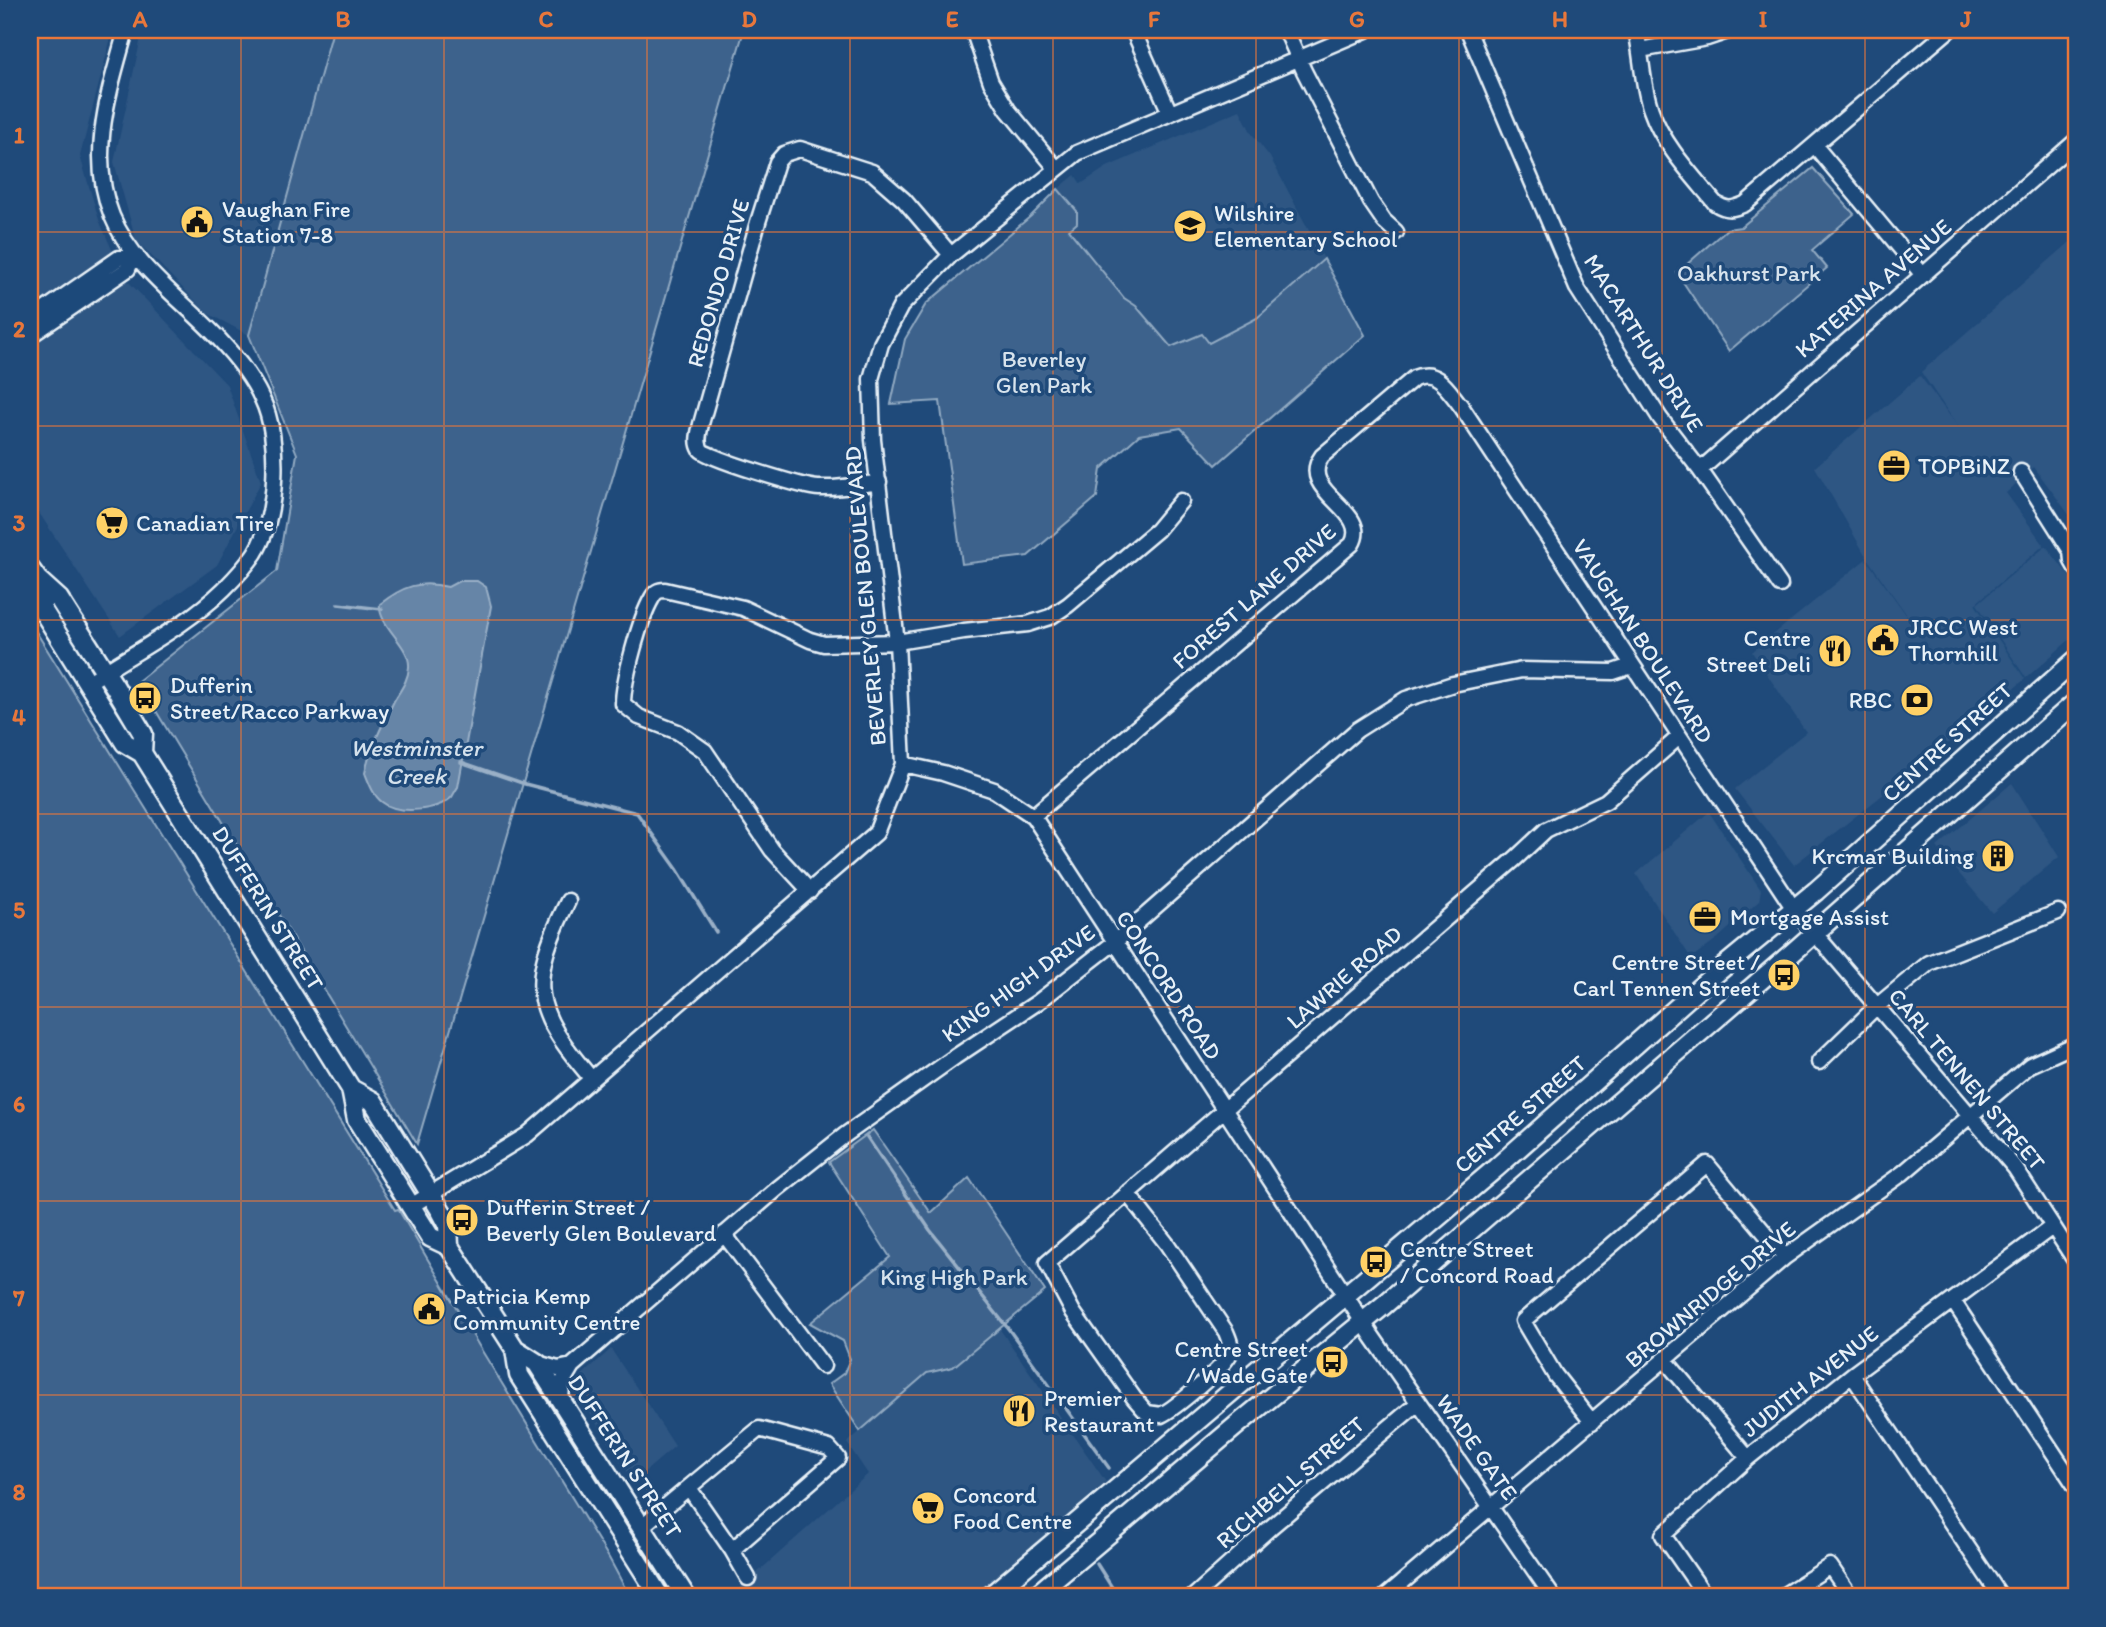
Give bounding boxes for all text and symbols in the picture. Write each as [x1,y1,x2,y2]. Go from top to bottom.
text: A [132,5,148,33]
text: B [336,5,351,33]
text: C [539,5,554,33]
text: D [741,5,757,33]
text: E [946,5,959,33]
text: F [1148,5,1161,33]
text: G [1349,5,1365,33]
text: H [1552,5,1568,33]
text: I [1759,5,1768,33]
text: J [1959,5,1972,33]
text: 1 [14,121,25,149]
place label: Vaughan Fire Station 7-8 [222,195,351,249]
street label: REDONDO DRIVE [681,195,755,371]
place label: Wilshire Elementary School [1214,199,1398,253]
public building icon: Vaughan Fire Station 7-8 [178,203,216,241]
school or university icon: Wilshire Elementary School [1171,207,1209,245]
street label: KATERINA AVENUE [1789,212,1957,364]
street label: MACARTHUR DRIVE [1578,249,1710,437]
park label: Oakhurst Park [1677,259,1821,287]
text: 2 [13,315,26,343]
park label: Beverley Glen Park [996,345,1092,399]
street label: BEVERLEY GLEN BOULEVARD [838,445,892,747]
office icon: TOPBiNZ [1875,447,1913,485]
place label: TOPBiNZ [1918,452,2010,480]
supermarket icon: Canadian Tire [93,504,131,542]
text: 3 [13,509,26,537]
place label: Canadian Tire [136,509,274,537]
street label: FOREST LANE DRIVE [1166,517,1342,675]
street label: VAUGHAN BOULEVARD [1566,534,1720,748]
place label: JRCC West Thornhill [1908,613,2018,667]
public building icon: JRCC West Thornhill [1864,621,1902,659]
place label: Centre Street Deli [1706,624,1811,678]
restaurant icon: Centre Street Deli [1816,632,1854,670]
place label: Dufferin Street/Racco Parkway [170,671,389,725]
street label: CENTRE STREET [1876,676,2018,808]
bus stop icon: Dufferin Street/Racco Parkway [126,679,164,717]
bank icon: RBC [1898,681,1936,719]
place label: RBC [1849,686,1892,714]
text: 4 [12,703,26,731]
water label: Westminster Creek [350,733,484,790]
street label: DUFFERIN STREET [206,821,330,996]
building icon: Krcmar Building [1979,837,2017,875]
place label: Krcmar Building [1811,842,1974,870]
text: 5 [13,896,25,924]
office icon: Mortgage Assist [1686,898,1724,936]
place label: Mortgage Assist [1730,903,1889,931]
street label: CONCORD ROAD [1110,905,1228,1065]
street label: KING HIGH DRIVE [936,918,1100,1048]
street label: LAWRIE ROAD [1281,919,1407,1035]
place label: Centre Street / Carl Tennen Street [1573,948,1760,1002]
bus stop icon: Centre Street / Carl Tennen Street [1765,956,1803,994]
street label: CARL TENNEN STREET [1883,982,2051,1176]
street label: CENTRE STREET [1448,1049,1592,1179]
text: 6 [13,1090,25,1118]
place label: Dufferin Street / Beverly Glen Boulevard [486,1193,717,1247]
bus stop icon: Dufferin Street / Beverly Glen Boulevard [443,1201,481,1239]
street label: BROWNRIDGE DRIVE [1619,1214,1801,1373]
place label: Centre Street / Concord Road [1400,1235,1553,1289]
bus stop icon: Centre Street / Concord Road [1357,1243,1395,1281]
park label: King High Park [880,1263,1028,1291]
place label: Patricia Kemp Community Centre [453,1282,641,1336]
text: 7 [12,1284,25,1312]
public building icon: Patricia Kemp Community Centre [410,1290,448,1328]
street label: JUDITH AVENUE [1736,1319,1884,1443]
place label: Centre Street / Wade Gate [1174,1335,1308,1389]
bus stop icon: Centre Street / Wade Gate [1313,1343,1351,1381]
street label: DUFFERIN STREET [562,1369,688,1543]
place label: Premier Restaurant [1044,1384,1155,1438]
street label: WADE GATE [1430,1389,1524,1505]
restaurant icon: Premier Restaurant [1000,1392,1038,1430]
street label: RICHBELL STREET [1210,1410,1370,1554]
text: 8 [13,1478,26,1506]
place label: Concord Food Centre [953,1481,1072,1535]
supermarket icon: Concord Food Centre [909,1489,947,1527]

